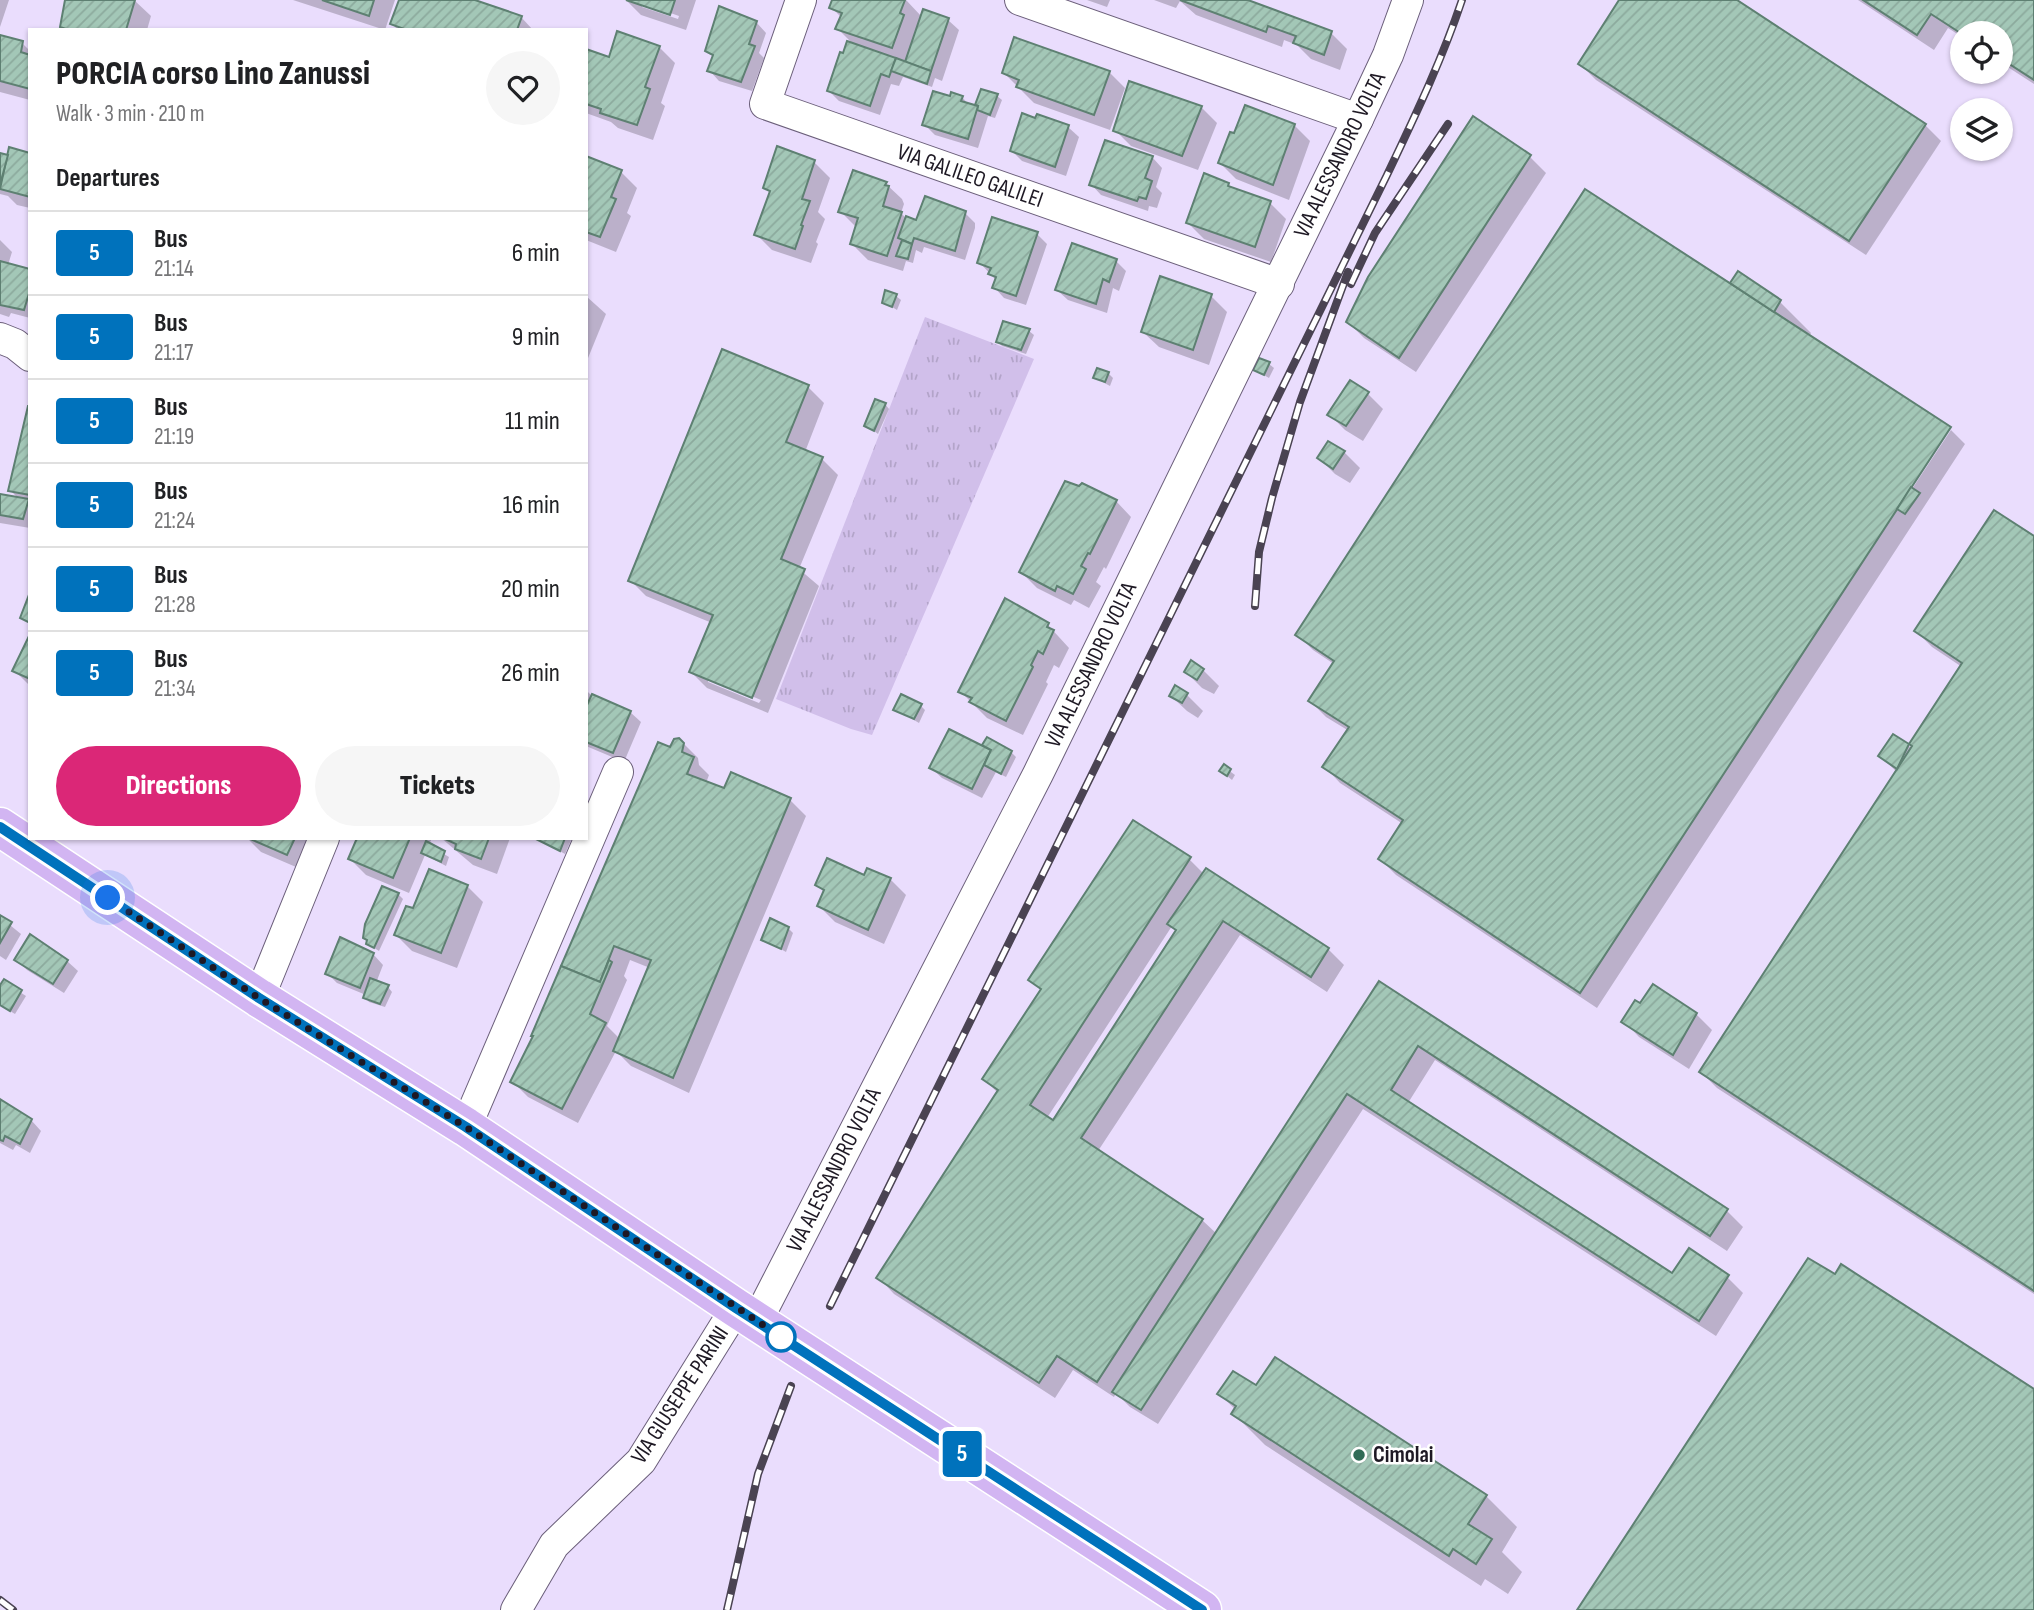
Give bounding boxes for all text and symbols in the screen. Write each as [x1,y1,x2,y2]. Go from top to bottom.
map controls [1950,21,2013,161]
button: locate [1950,21,2013,84]
button: heart [486,51,560,125]
text: PORCIA corso Lino Zanussi [56,54,370,94]
street label: VIA ALESSANDRO VOLTA [1288,67,1392,242]
button: layers [1950,98,2013,161]
text: Walk · 3 min · 210 m [56,100,205,128]
street label: VIA GALILEO GALILEI [893,138,1047,214]
text: Departures [56,163,160,194]
text: Bus [154,224,188,255]
text: 5 [89,238,100,267]
text: 6 min [512,238,560,269]
text: 21:14 [154,255,194,283]
text: Bus [154,308,188,339]
text: 5 [89,322,100,351]
text: 9 min [512,322,560,353]
text: 21:17 [154,339,193,367]
text: Bus [154,392,188,423]
text: 5 [89,406,100,435]
text: 11 min [505,406,560,437]
text: 21:19 [154,423,194,451]
text: Bus [154,476,188,507]
text: 5 [89,490,100,519]
text: 16 min [503,490,560,521]
text: 21:24 [154,507,195,535]
text: Bus [154,560,188,591]
text: 5 [89,574,100,603]
text: 20 min [501,574,560,605]
street label: VIA ALESSANDRO VOLTA [1039,577,1143,752]
text: 21:28 [154,591,196,619]
text: Bus [154,644,188,675]
text: 5 [89,658,100,687]
text: 26 min [501,658,560,689]
text: 21:34 [154,675,195,703]
button: Directions [56,746,301,826]
button: Tickets [315,746,560,826]
your location [90,880,125,915]
street label: VIA ALESSANDRO VOLTA [780,1083,888,1257]
street label: VIA GIUSEPPE PARINI [625,1321,735,1469]
unlabelled marker [766,1322,796,1352]
line badge: 5 [939,1431,985,1477]
text: 5 [957,1439,967,1468]
place label: Cimolai [1373,1441,1434,1469]
marker: Cimolai [1351,1447,1367,1463]

